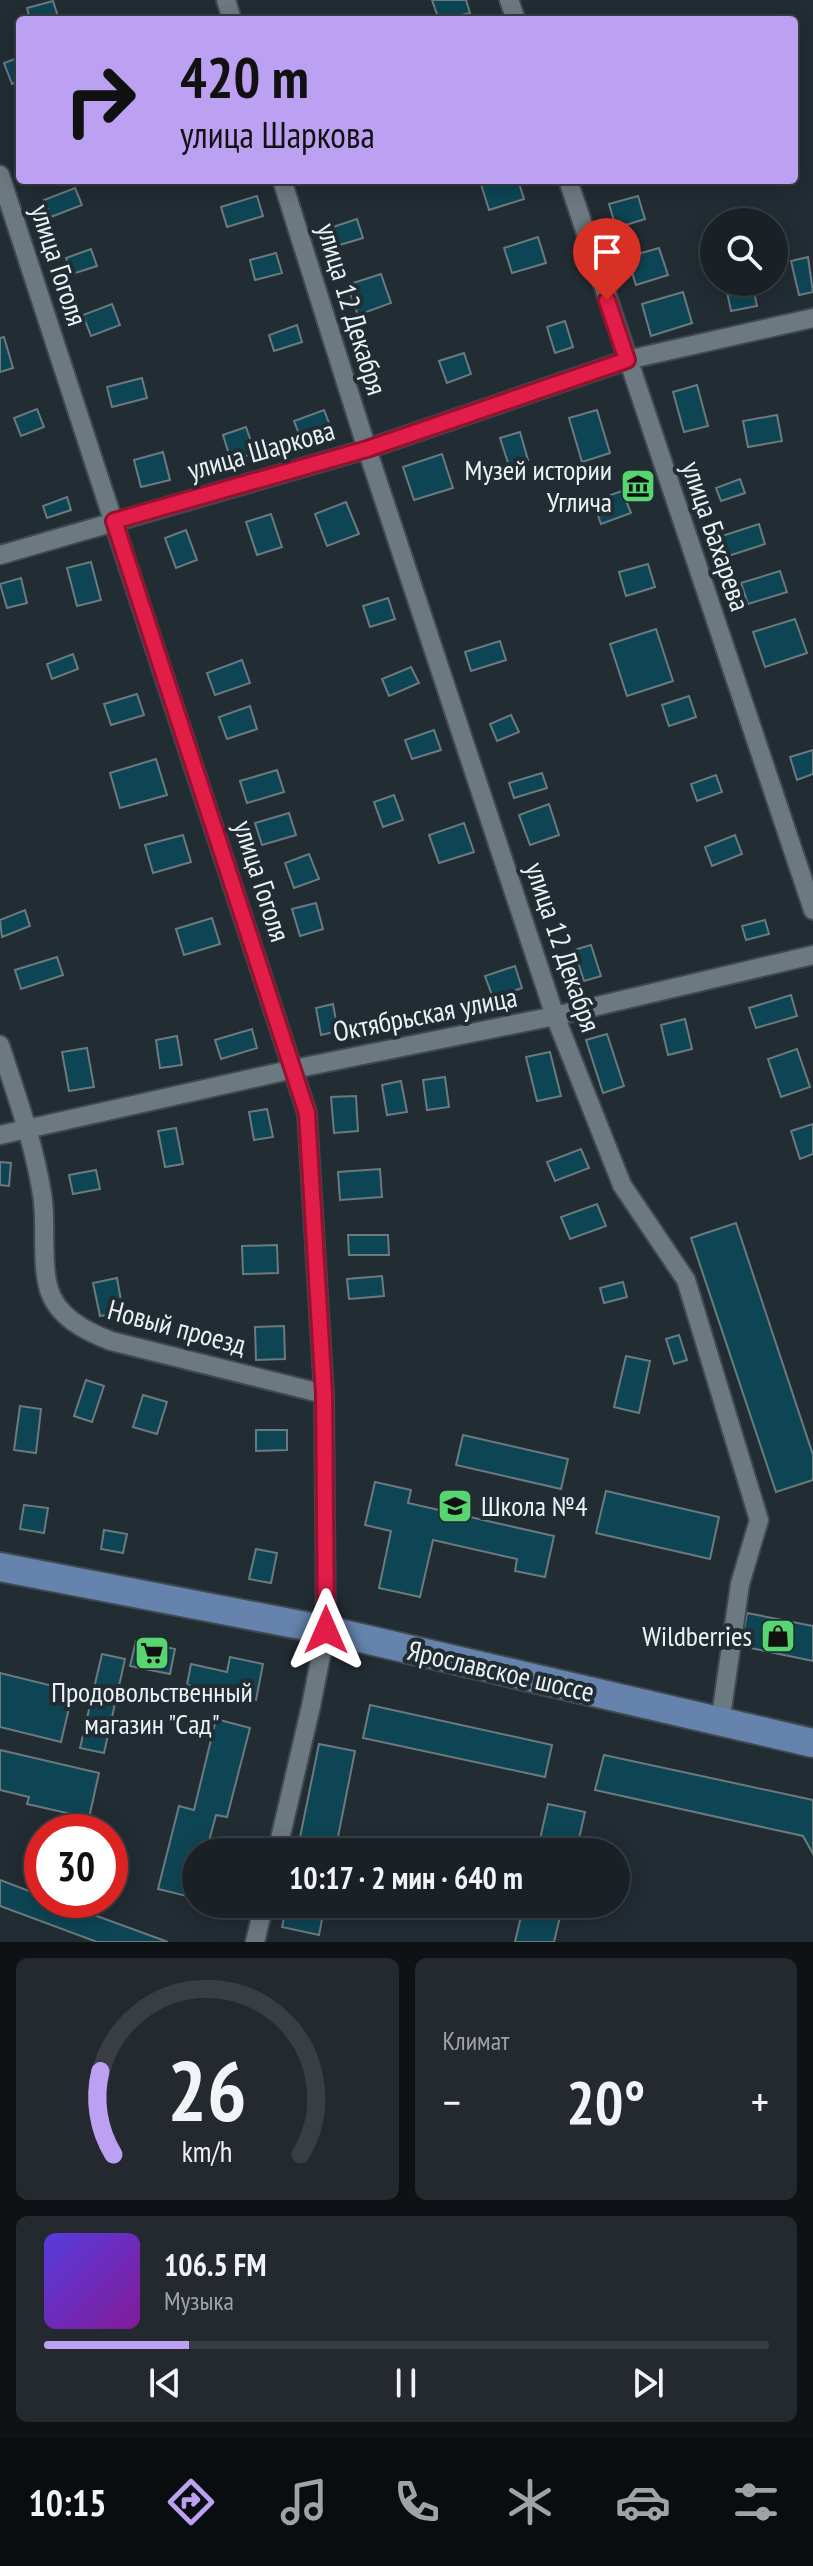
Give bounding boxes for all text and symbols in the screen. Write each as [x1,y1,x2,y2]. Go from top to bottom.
text: 420 m [180,41,309,113]
icon: right [48,48,152,152]
text: улица Шаркова [180,111,375,158]
street label: улица Гоголя [23,200,96,330]
map controls [700,208,788,296]
button: search [700,208,788,296]
pin [573,218,641,300]
street label: улица 12 Декабря [309,219,396,399]
icon: arrive [585,230,629,274]
street label: улица Шаркова [183,411,339,488]
place label: Музей истории Углича [465,451,612,520]
street label: улица Бахарева [674,456,759,616]
museum icon: Музей истории Углича [619,467,657,505]
street label: улица Гоголя [226,816,299,946]
street label: улица 12 Декабря [517,857,610,1037]
street label: Октябрьская улица [330,978,520,1049]
street label: Новый проезд [104,1290,250,1363]
school or university icon: Школа №4 [436,1487,474,1525]
place label: Школа №4 [481,1487,588,1524]
position arrow [284,1588,368,1672]
place label: Wildberries [642,1617,752,1654]
shop icon: Wildberries [759,1617,797,1655]
street label: Ярославское шоссе [404,1631,598,1710]
supermarket icon: Продовольственный магазин "Сад" [133,1634,171,1672]
place label: Продовольственный магазин "Сад" [51,1673,253,1742]
speed limit sign: 30 [24,1814,128,1918]
text: 10:17 · 2 мин · 640 m [289,1858,523,1897]
text: Климат [443,2024,509,2057]
text: 26 [167,2036,247,2144]
text: 20° [566,2063,645,2141]
text: − [443,2073,461,2130]
text: + [751,2073,769,2130]
text: km/h [182,2133,233,2170]
text: 106.5 FM [164,2245,266,2284]
text: Музыка [164,2284,234,2317]
icon: previous [143,2361,187,2405]
icon: pause [384,2361,428,2405]
icon: next [626,2361,670,2405]
icon: directions [163,2474,219,2530]
icon: music [276,2474,332,2530]
icon: phone [389,2474,445,2530]
icon: climate [502,2474,558,2530]
icon: car [615,2474,671,2530]
icon: filters [728,2474,784,2530]
text: 10:15 [29,2479,106,2526]

